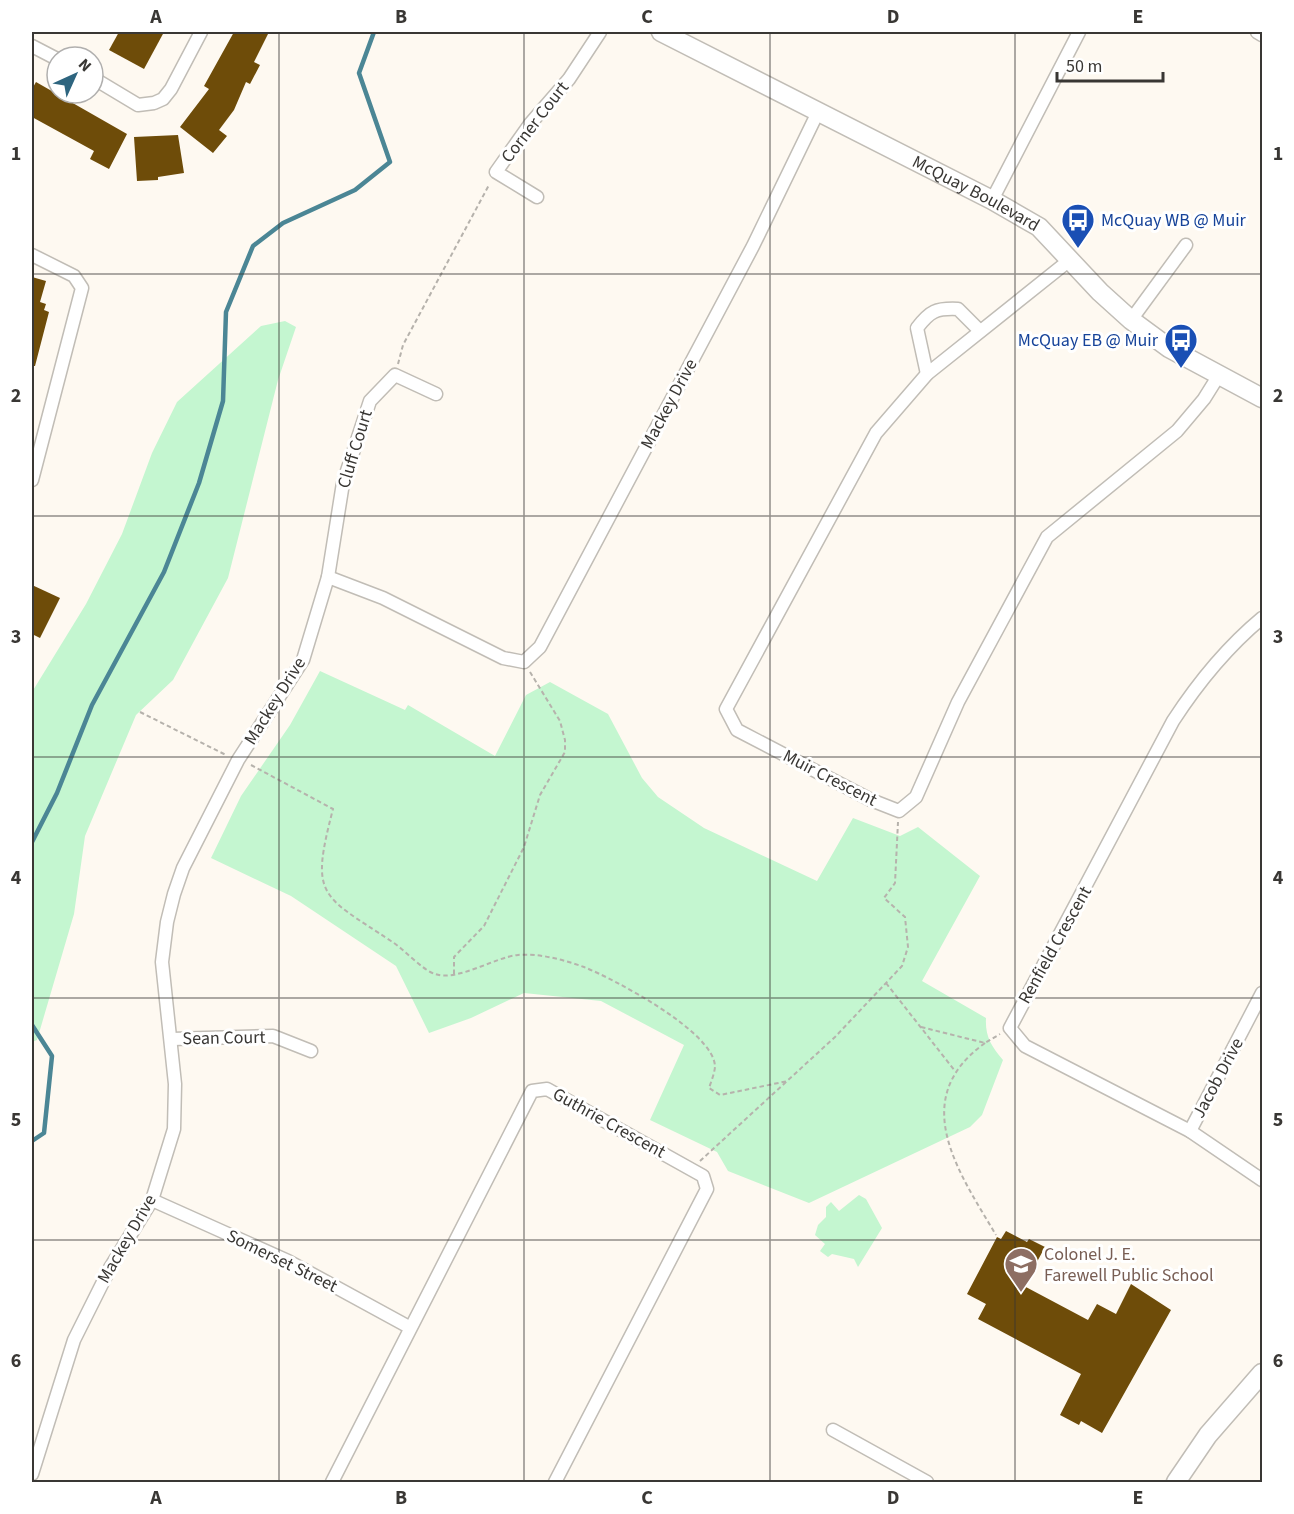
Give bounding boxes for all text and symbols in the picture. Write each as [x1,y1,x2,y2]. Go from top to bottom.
text: A [149,3,162,31]
text: B [395,3,407,31]
text: C [641,3,653,31]
text: D [887,3,899,31]
text: E [1133,3,1143,31]
north arrow [45,45,105,105]
scale bar [1057,45,1164,83]
text: N [73,54,96,77]
text: 50 m [1066,54,1102,79]
street label: Corner Court [495,76,575,168]
text: 1 [11,140,21,168]
text: 1 [1273,140,1283,168]
street label: McQuay Boulevard [908,149,1045,237]
bus stop icon: McQuay WB @ Muir [1060,202,1096,249]
place label: McQuay WB @ Muir [1101,208,1247,233]
bus stop icon: McQuay EB @ Muir [1163,322,1199,369]
place label: McQuay EB @ Muir [1018,328,1159,353]
street label: Mackey Drive [635,354,703,454]
text: 2 [11,382,21,410]
text: 2 [1273,382,1283,410]
street label: Cluff Court [331,407,379,491]
text: 3 [11,623,21,651]
text: 3 [1273,623,1283,651]
street label: Mackey Drive [238,652,312,750]
street label: Muir Crescent [779,744,881,812]
text: 4 [11,864,22,892]
text: 4 [1273,864,1284,892]
street label: Renfield Crescent [1012,882,1098,1008]
street label: Sean Court [182,1025,266,1051]
street label: Jacob Drive [1186,1033,1250,1123]
street label: Guthrie Crescent [548,1082,670,1164]
text: 5 [11,1106,21,1134]
text: 5 [1273,1106,1283,1134]
street label: Mackey Drive [91,1190,163,1288]
street label: Somerset Street [222,1223,342,1299]
place label: Colonel J. E. Farewell Public School [1044,1242,1214,1288]
school or university icon: Colonel J. E. Farewell Public School [1003,1246,1039,1293]
text: 6 [11,1347,21,1375]
text: 6 [1273,1347,1283,1375]
text: A [149,1484,162,1512]
text: B [395,1484,407,1512]
text: C [641,1484,653,1512]
text: D [887,1484,899,1512]
text: E [1133,1484,1143,1512]

